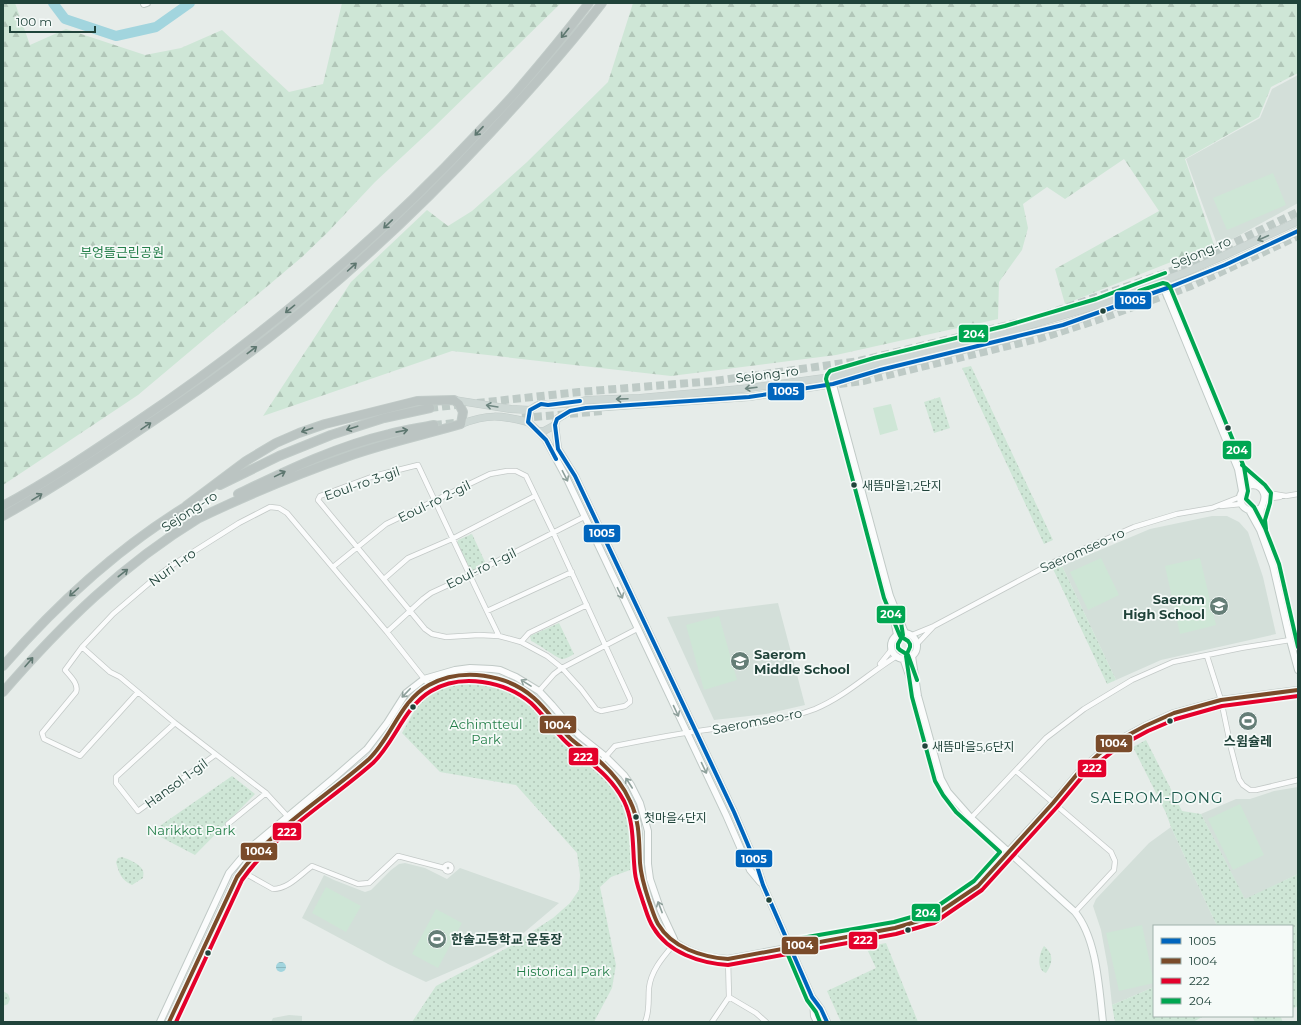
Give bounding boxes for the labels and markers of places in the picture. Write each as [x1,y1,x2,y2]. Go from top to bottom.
unlabelled marker [1098,306,1108,316]
unlabelled marker [1223,423,1233,433]
place label: 새뜸마을1,2단지 [862,478,942,493]
marker: 새뜸마을1,2단지 [849,480,859,490]
place label: Saerom High School [1123,591,1205,622]
school or university icon: Saerom High School [1208,595,1230,617]
place label: Saerom Middle School [754,646,850,677]
school or university icon: Saerom Middle School [729,650,751,672]
unlabelled marker [408,702,418,712]
sports icon: 스윔슐레 [1237,710,1259,732]
unlabelled marker [1165,716,1175,726]
place label: 스윔슐레 [1224,733,1272,749]
place label: 새뜸마을5,6단지 [932,739,1015,754]
marker: 새뜸마을5,6단지 [920,741,930,751]
place label: 첫마을4단지 [644,810,707,825]
marker: 첫마을4단지 [631,812,641,822]
unlabelled marker [764,895,774,905]
unlabelled marker [903,925,913,935]
sports icon: 한솔고등학교 운동장 [426,928,448,950]
place label: 한솔고등학교 운동장 [451,931,562,947]
unlabelled marker [203,948,213,958]

